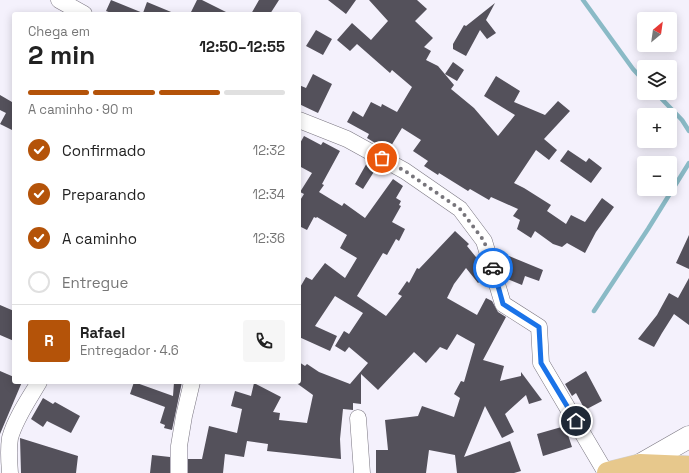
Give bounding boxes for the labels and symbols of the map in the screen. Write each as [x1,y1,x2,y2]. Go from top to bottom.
north arrow [637,12,677,52]
pin [365,141,399,175]
courier [473,248,513,288]
pin [559,404,593,438]

